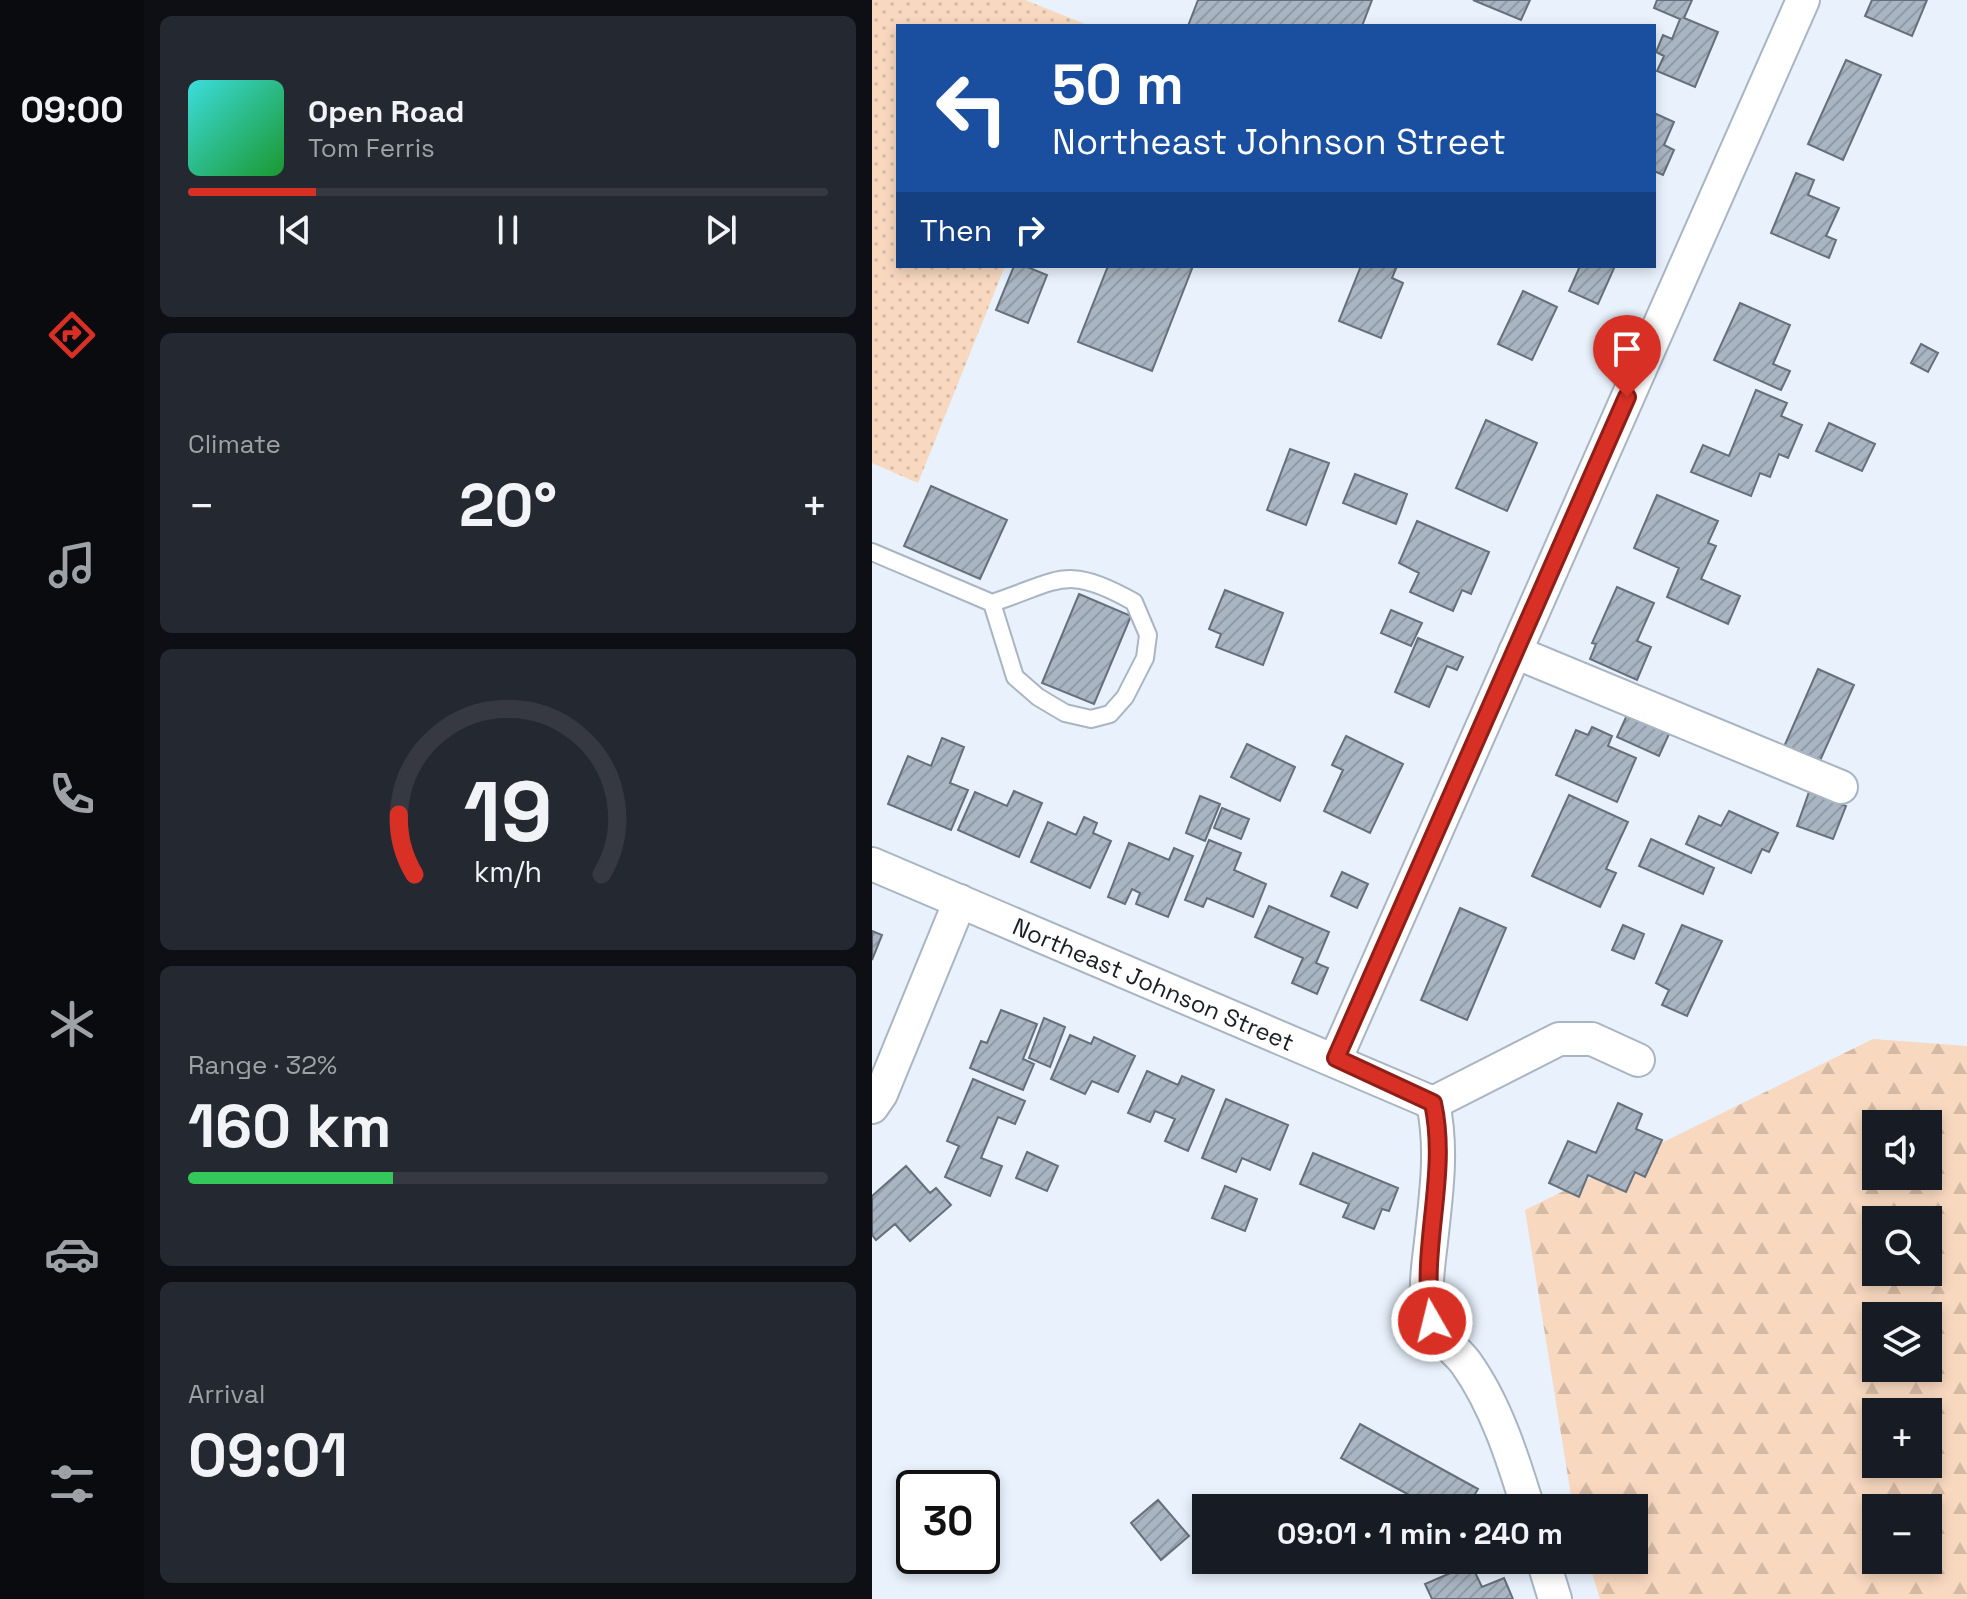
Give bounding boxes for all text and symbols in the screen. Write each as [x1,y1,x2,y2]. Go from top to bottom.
text: 50 m [1052,49,1184,120]
icon: left [920,56,1024,160]
text: 09:00 [21,87,123,133]
text: Open Road [308,92,464,131]
text: Northeast Johnson Street [1052,119,1506,165]
text: Tom Ferris [308,131,435,165]
icon: previous [273,208,317,252]
icon: pause [486,208,530,252]
icon: next [699,208,743,252]
icon: right [1008,208,1052,252]
text: Then [920,211,992,250]
icon: directions [44,307,100,363]
pin [1593,315,1661,397]
icon: arrive [1605,327,1649,371]
text: Climate [188,427,281,461]
text: 20° [459,467,557,544]
text: − [188,478,215,534]
text: + [801,478,828,534]
icon: music [44,537,100,593]
text: 19 [463,759,553,865]
icon: phone [44,766,100,822]
text: km/h [474,855,542,891]
street label: Northeast Johnson Street [1008,910,1299,1058]
icon: climate [44,996,100,1052]
text: Range · 32% [188,1048,337,1082]
text: 160 km [188,1088,391,1165]
map controls [1862,1110,1942,1574]
button: sound [1862,1110,1942,1190]
button: search [1862,1206,1942,1286]
icon: car [44,1226,100,1282]
position arrow [1390,1279,1474,1363]
button: layers [1862,1302,1942,1382]
text: Arrival [188,1377,265,1411]
button: + [1862,1398,1942,1478]
text: 09:01 [188,1417,348,1494]
icon: filters [44,1456,100,1512]
speed limit sign: 30 [896,1470,1000,1574]
button: − [1862,1494,1942,1574]
text: 09:01 · 1 min · 240 m [1277,1514,1563,1553]

